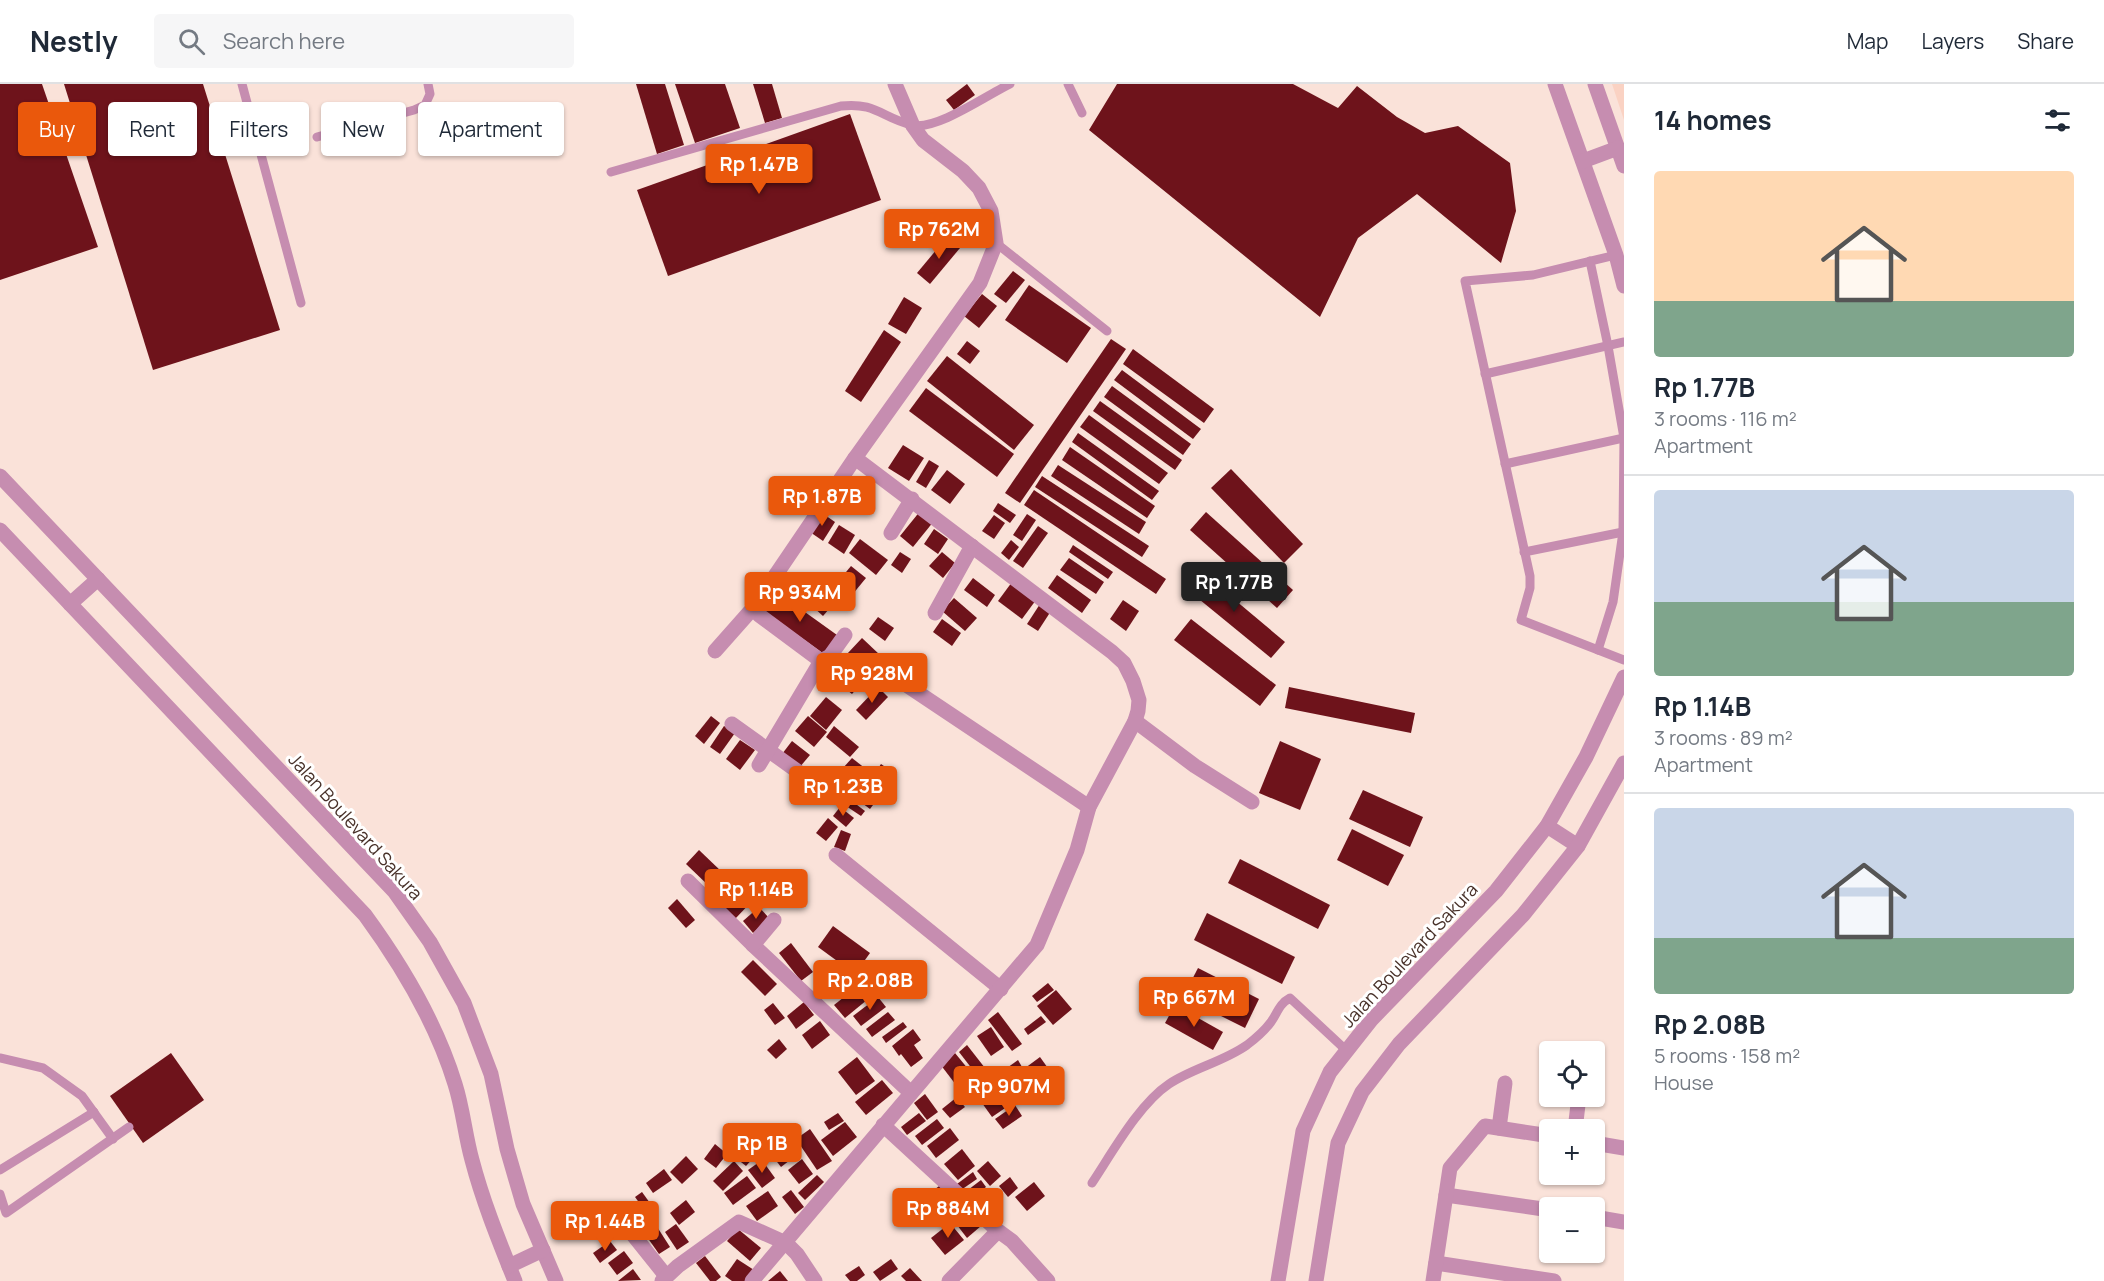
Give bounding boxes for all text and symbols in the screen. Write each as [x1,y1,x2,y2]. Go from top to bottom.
search box [154,14,574,68]
text: Nestly [30,22,118,60]
icon: search [175,25,208,58]
text: Search here [223,26,345,56]
text: Map [1847,27,1888,55]
text: Layers [1921,27,1984,55]
text: Share [2017,27,2074,55]
chip: Buy [18,102,96,156]
chip: Rent [108,102,197,156]
chip: Filters [209,102,309,156]
chip: New [321,102,406,156]
chip: Apartment [418,102,564,156]
text: 14 homes [1654,102,1772,138]
icon: filters [2041,104,2074,137]
pin: Rp 1.47B [697,144,821,195]
text: Rp 1.47B [719,150,799,177]
pin: Rp 762M [884,209,994,260]
icon: home [1810,210,1918,318]
text: Rp 762M [898,215,980,242]
text: Rp 1.77B [1654,369,1755,405]
text: 3 rooms · 116 m² [1654,405,1797,432]
text: Apartment [1654,432,1753,459]
pin: Rp 1.87B [760,476,884,527]
text: Rp 1.87B [782,482,862,509]
icon: home [1810,529,1918,637]
pin: Rp 1.77B [1172,562,1296,613]
text: Rp 1.77B [1195,568,1273,595]
pin: Rp 934M [745,572,855,623]
text: Rp 934M [759,578,841,605]
pin: Rp 928M [817,653,927,704]
text: Rp 928M [830,659,914,686]
text: Rp 1.14B [1654,688,1751,724]
text: 3 rooms · 89 m² [1654,724,1793,751]
street label: Jalan Boulevard Sakura [284,748,428,904]
text: Apartment [1654,751,1753,778]
pin: Rp 1.23B [781,766,905,817]
text: Rp 1.23B [803,772,883,799]
icon: home [1810,847,1918,955]
pin: Rp 1.14B [694,869,818,920]
text: Rp 1.14B [719,875,793,902]
street label: Jalan Boulevard Sakura [1336,877,1482,1033]
pin: Rp 2.08B [808,960,932,1011]
text: Rp 2.08B [827,966,913,993]
pin: Rp 667M [1139,977,1249,1028]
text: Rp 667M [1153,983,1235,1010]
text: Rp 2.08B [1654,1006,1765,1042]
map controls [1539,1041,1605,1263]
button: locate [1539,1041,1605,1107]
text: 5 rooms · 158 m² [1654,1042,1800,1069]
pin: Rp 907M [954,1066,1064,1117]
text: House [1654,1069,1714,1096]
text: Rp 907M [968,1072,1050,1099]
button: + [1539,1119,1605,1185]
pin: Rp 1B [720,1123,804,1174]
text: Rp 1B [737,1129,787,1156]
pin: Rp 884M [893,1188,1003,1239]
text: Rp 884M [906,1194,990,1221]
button: − [1539,1197,1605,1263]
pin: Rp 1.44B [543,1201,667,1252]
text: Rp 1.44B [565,1207,645,1234]

